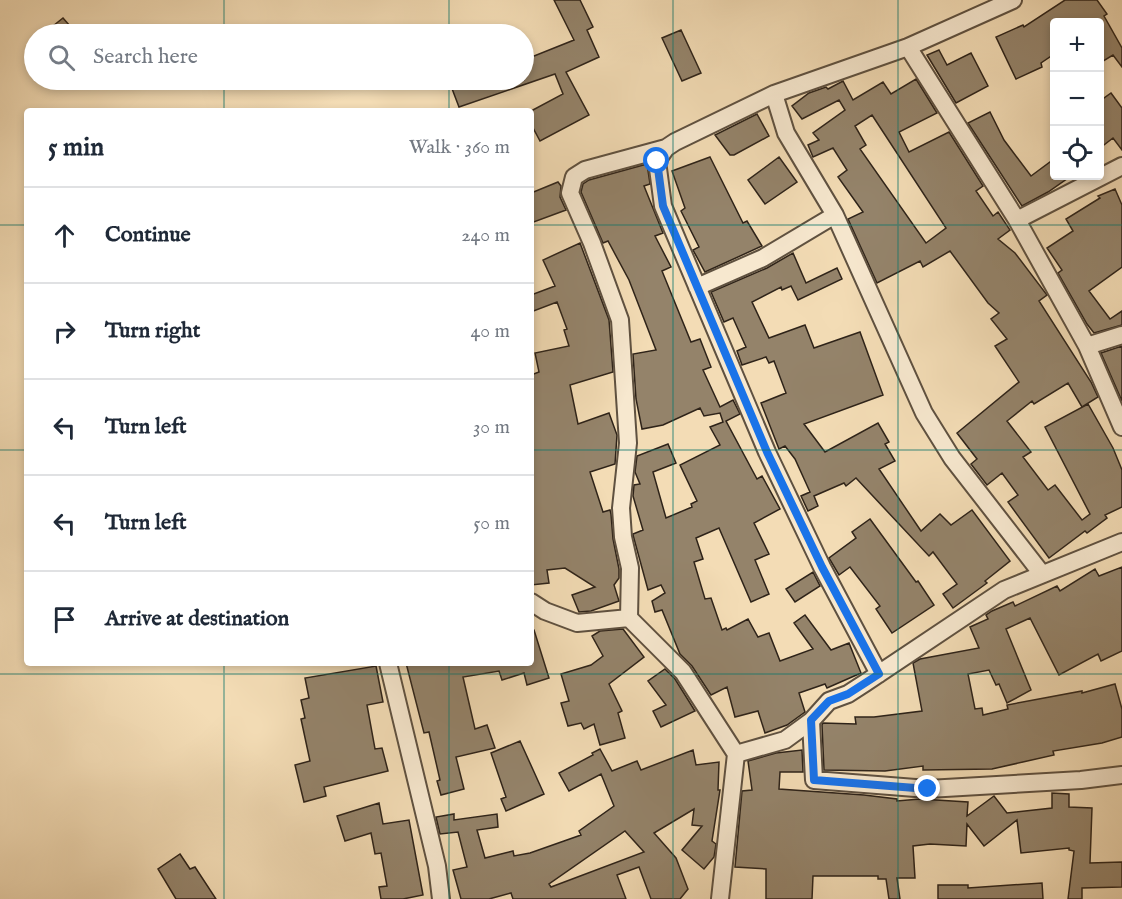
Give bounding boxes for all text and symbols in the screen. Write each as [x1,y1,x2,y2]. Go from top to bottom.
map controls [1050,18,1104,180]
button: + [1050,18,1104,72]
search box [24,24,534,90]
icon: search [45,41,78,74]
text: Search here [93,43,198,71]
button: − [1050,72,1104,126]
button: locate [1050,126,1104,180]
text: 5 min [48,131,104,164]
text: Walk · 360 m [409,135,510,160]
route start [643,147,669,173]
icon: ahead [48,219,81,252]
text: Continue [105,221,191,249]
text: 240 m [461,223,510,248]
icon: right [48,315,81,348]
text: Turn right [105,317,200,345]
text: 40 m [471,319,510,344]
icon: left [48,411,81,444]
text: Turn left [105,413,187,441]
text: 30 m [473,415,510,440]
icon: left [48,507,81,540]
text: Turn left [105,509,187,537]
text: 50 m [473,511,510,536]
icon: arrive [48,603,81,636]
text: Arrive at destination [105,605,289,633]
route end [914,775,940,801]

